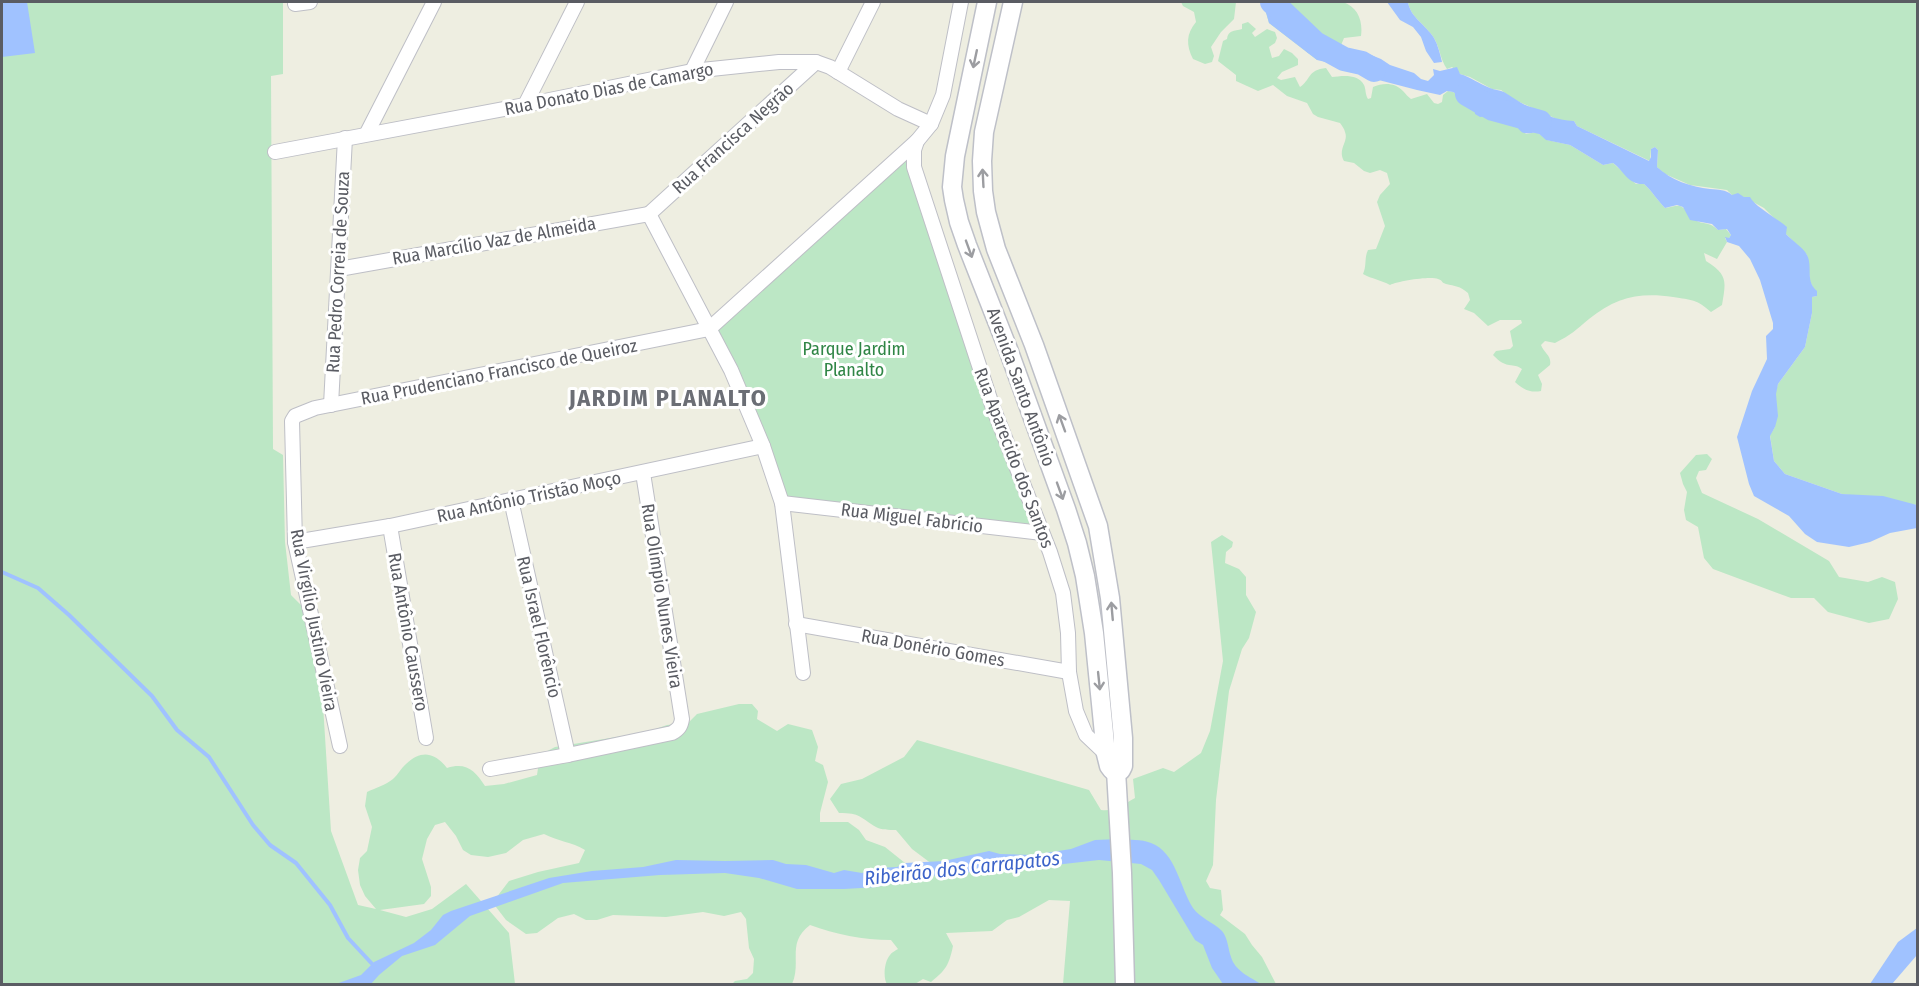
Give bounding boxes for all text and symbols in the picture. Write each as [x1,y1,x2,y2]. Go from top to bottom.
one-way arrow [969,48,980,68]
street label: Rua Donato Dias de Camargo [503,58,715,120]
street label: Rua Francisca Negrão [668,78,798,198]
one-way arrow [977,169,988,189]
street label: Rua Pedro Correia de Souza [322,170,354,374]
street label: Rua Marcílio Vaz de Almeida [390,212,598,270]
one-way arrow [964,239,975,258]
street label: Avenida Santo Antônio [982,305,1060,469]
street label: Rua Prudenciano Francisco de Queiroz [359,334,639,410]
park label: Parque Jardim Planalto [803,338,905,381]
street label: Rua Aparecido dos Santos [969,365,1059,552]
district label: JARDIM PLANALTO [568,384,767,412]
one-way arrow [1055,414,1066,433]
street label: Rua Antônio Tristão Moço [435,467,623,527]
one-way arrow [1055,481,1066,499]
street label: Rua Miguel Fabrício [840,498,984,538]
street label: Rua Olímpio Nunes Vieira [637,502,688,690]
street label: Rua Virgílio Justino Vieira [286,527,343,713]
street label: Rua Antônio Caussero [383,551,433,713]
street label: Rua Israel Florêncio [512,554,566,700]
one-way arrow [1106,601,1117,621]
street label: Rua Donério Gomes [860,625,1007,672]
one-way arrow [1094,670,1105,690]
water label: Ribeirão dos Carrapatos [863,846,1062,890]

